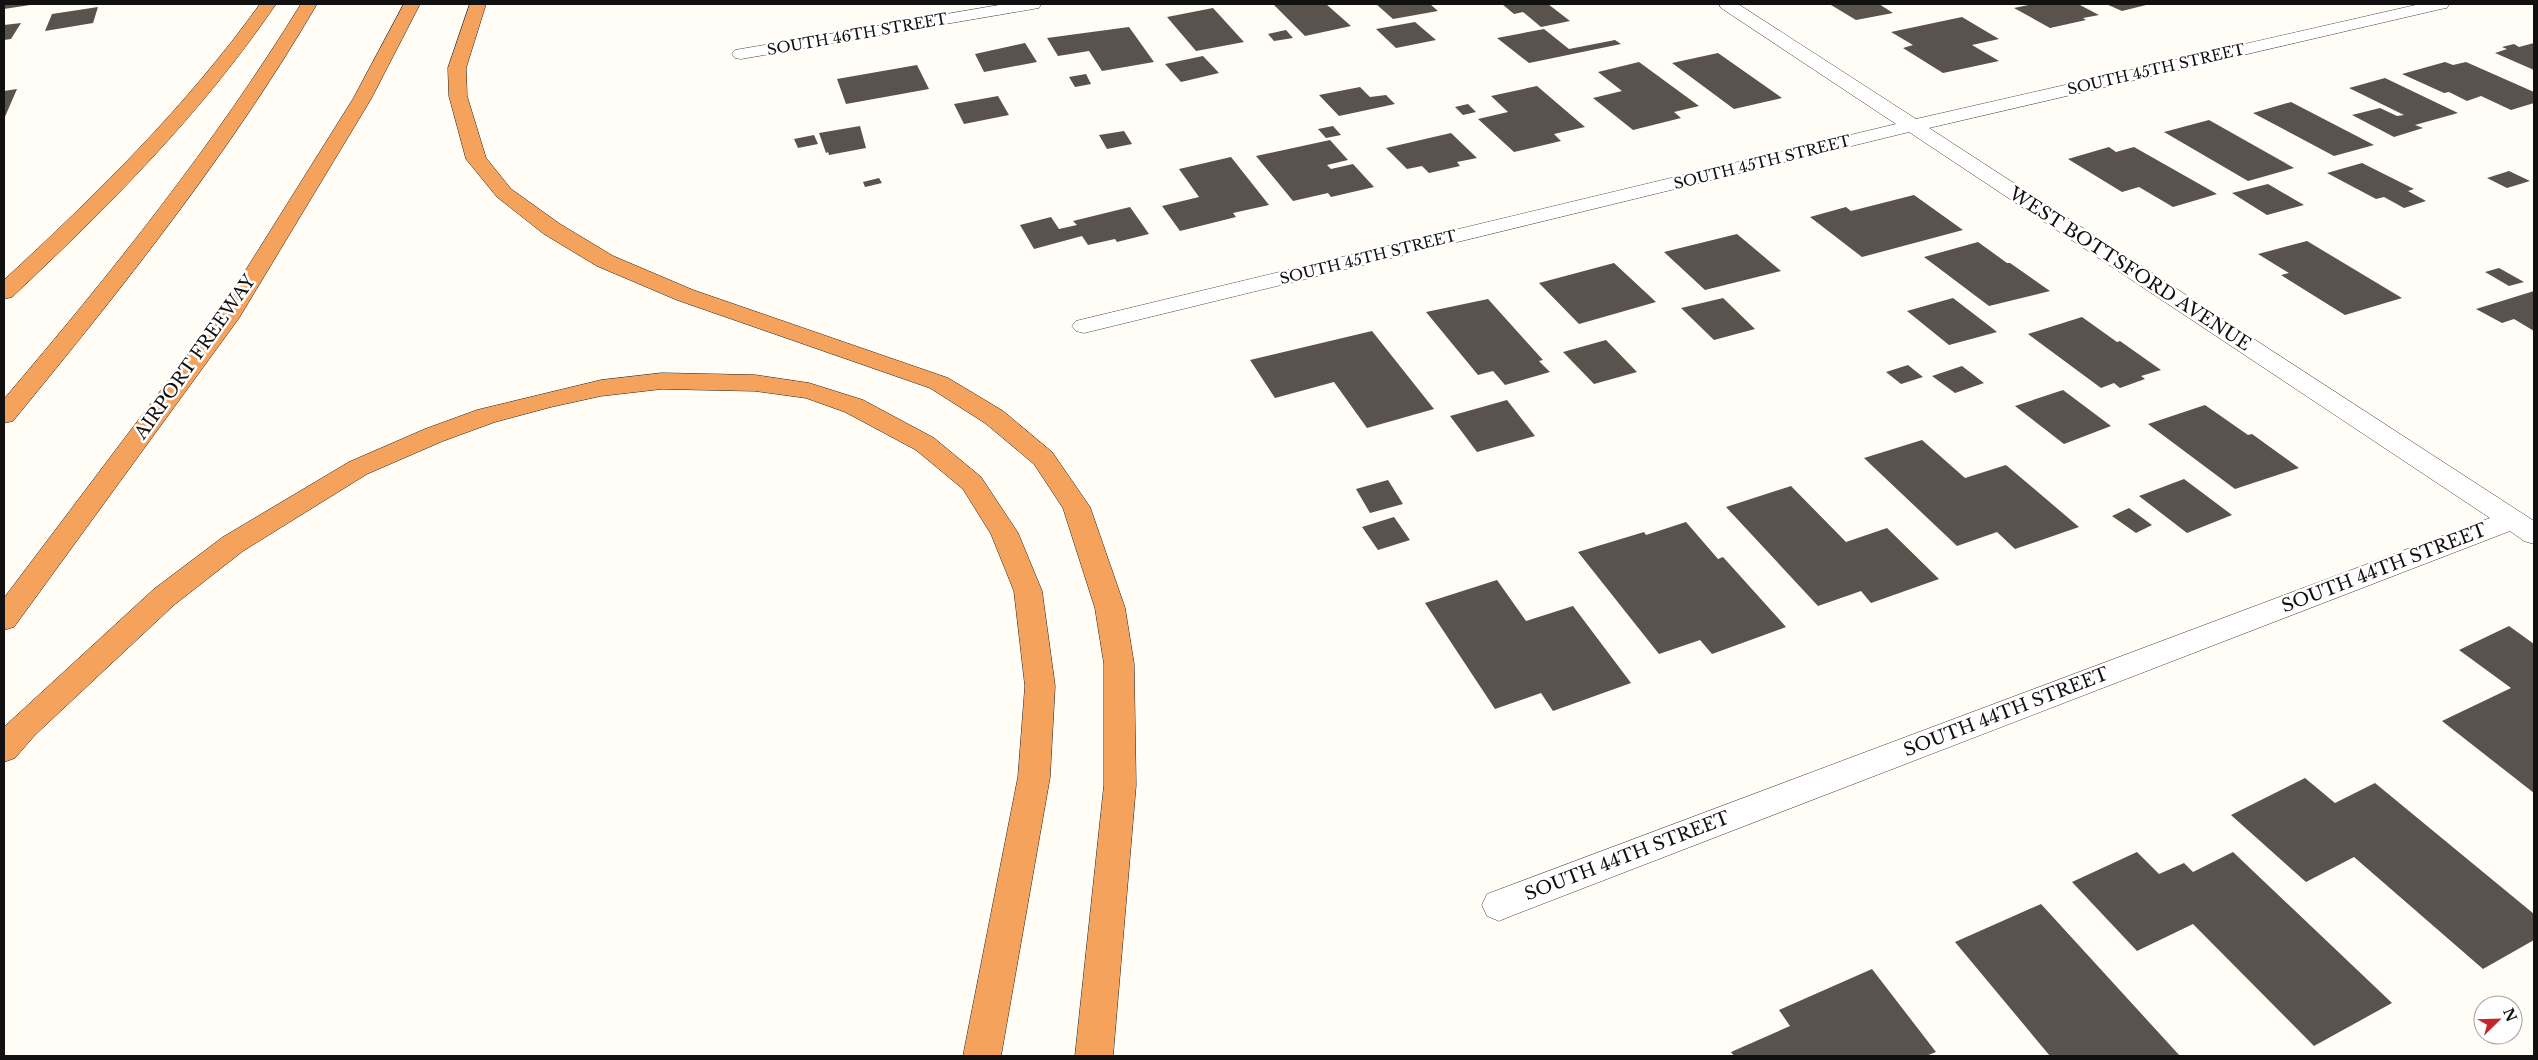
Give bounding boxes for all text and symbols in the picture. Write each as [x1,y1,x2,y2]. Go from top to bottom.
street label: SOUTH 46TH STREET [765,9,949,59]
street label: SOUTH 45TH STREET [2065,39,2247,99]
street label: SOUTH 45TH STREET [1672,131,1852,193]
street label: WEST BOTTSFORD AVENUE [2004,182,2255,356]
street label: SOUTH 45TH STREET [1278,226,1458,288]
street label: AIRPORT FREEWAY [129,270,261,444]
street label: SOUTH 44TH STREET [2278,519,2490,617]
street label: SOUTH 44TH STREET [1900,663,2112,761]
street label: SOUTH 44TH STREET [1521,807,1733,905]
north arrow [2473,995,2523,1045]
text: N [2499,1005,2521,1024]

